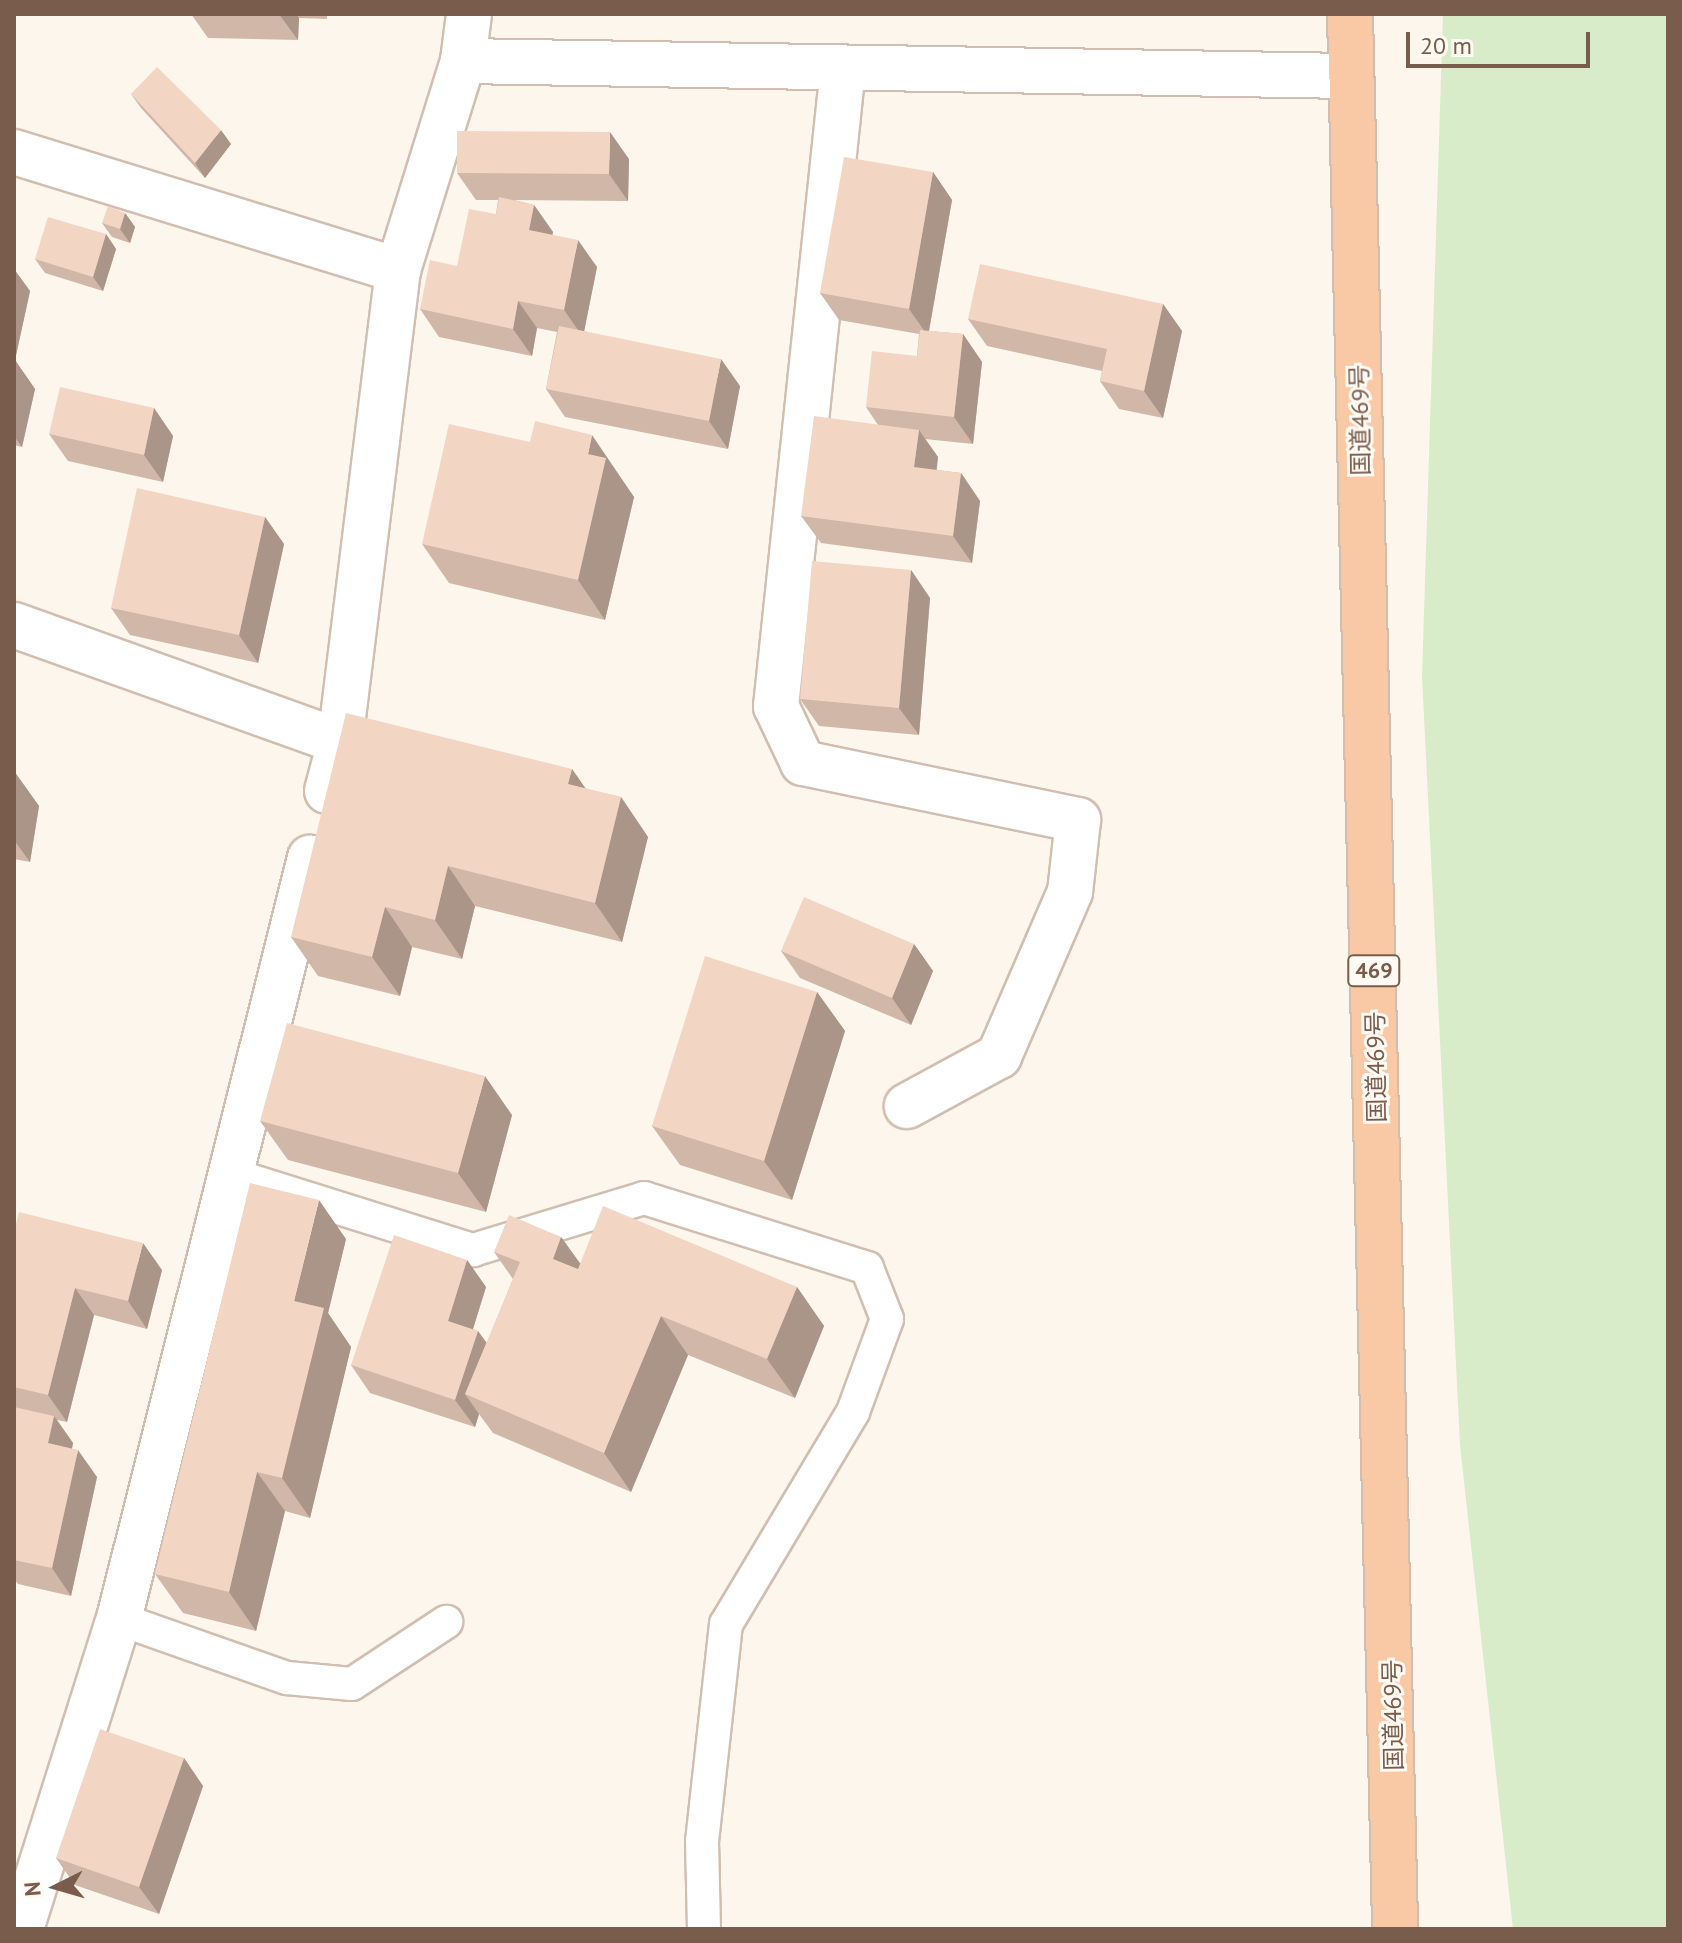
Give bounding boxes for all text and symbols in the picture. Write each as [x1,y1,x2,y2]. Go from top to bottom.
scale bar [1410,16,1594,66]
text: 20 m [1420,30,1472,61]
street label: 国道469号 [1345,364,1375,476]
road number: 469 [1346,953,1402,989]
street label: 国道469号 [1361,1011,1391,1123]
street label: 国道469号 [1378,1659,1408,1771]
north arrow [16,1847,96,1927]
text: N [18,1881,47,1898]

